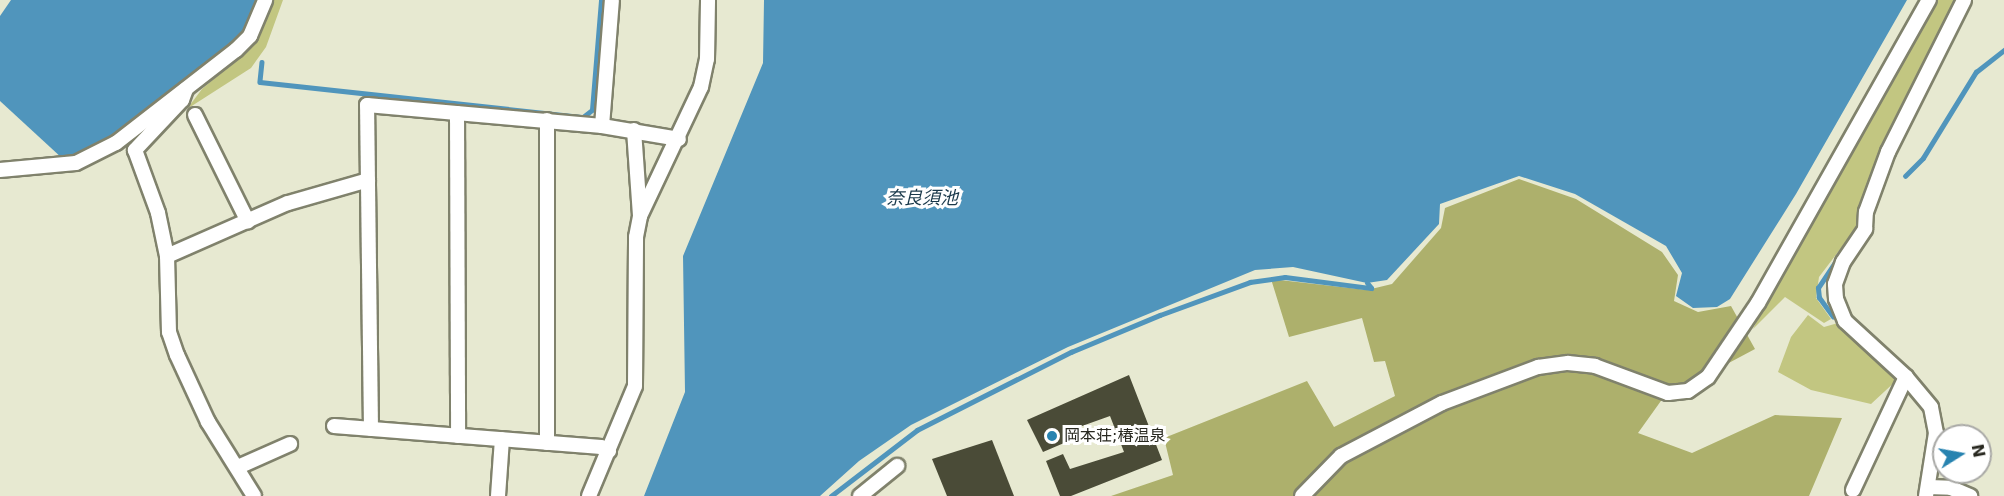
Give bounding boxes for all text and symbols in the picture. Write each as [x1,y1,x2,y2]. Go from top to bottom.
water label: 奈良須池 [886,187,958,209]
north arrow [1932,424,1992,484]
place label: 岡本荘;椿温泉 [1064,426,1165,446]
marker: 岡本荘;椿温泉 [1045,429,1059,443]
text: N [1968,442,1989,459]

